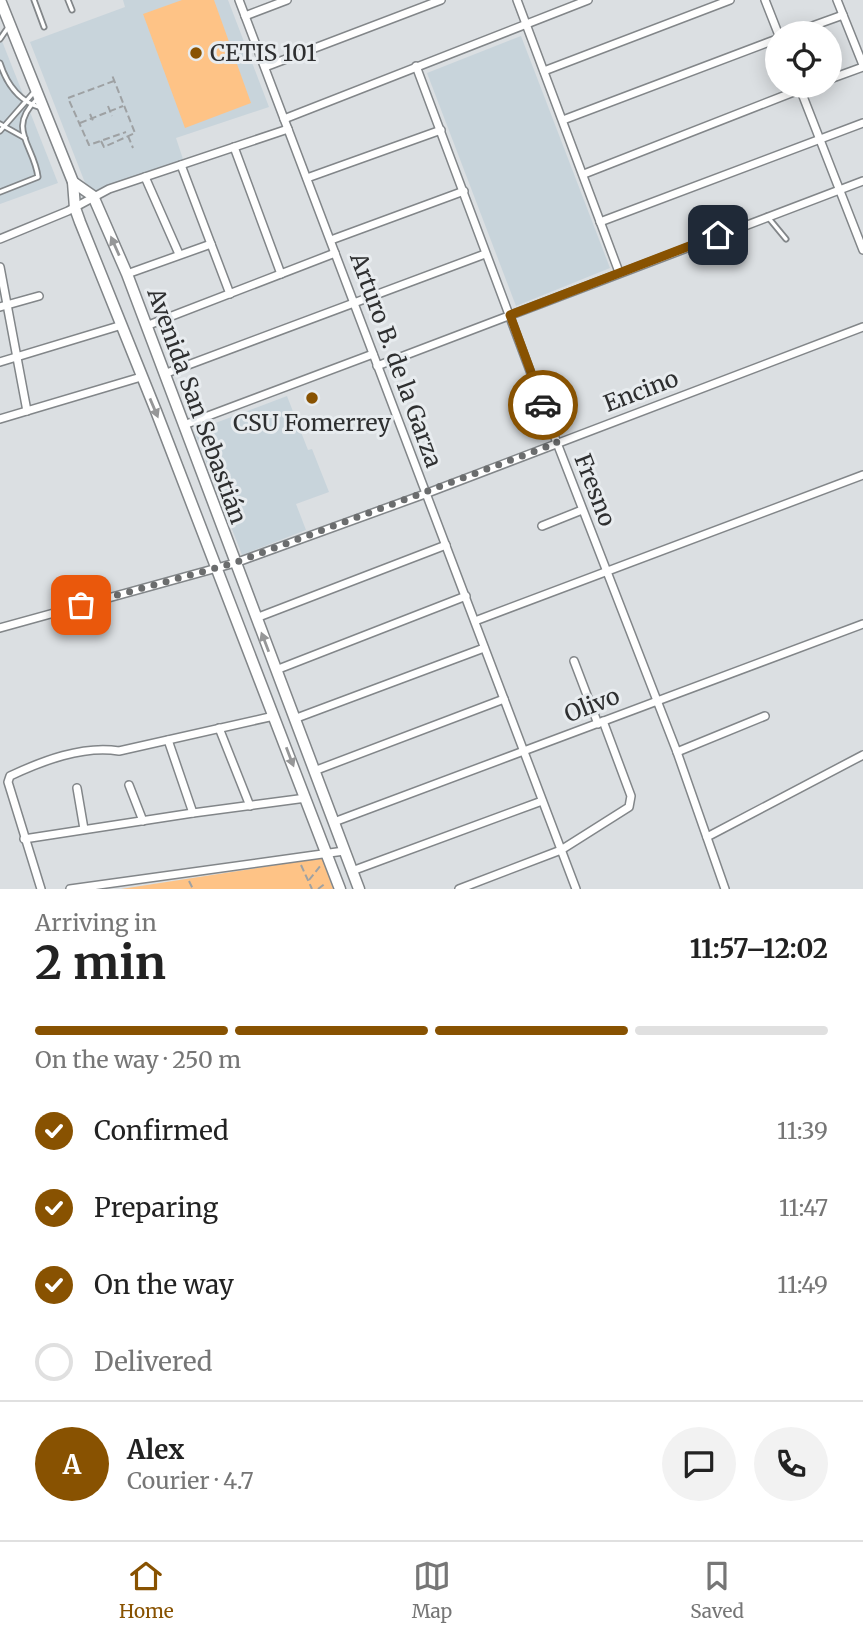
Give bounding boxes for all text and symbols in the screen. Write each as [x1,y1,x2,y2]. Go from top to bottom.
map controls [765,21,842,98]
button: locate [765,21,842,98]
place label: CETIS 101 [210,38,316,67]
marker: CETIS 101 [188,45,204,61]
pin [688,205,748,265]
icon: home [699,216,737,254]
one-way arrow [109,236,121,256]
street label: Arturo B. de la Garza [344,248,449,471]
street label: Avenida San Sebastián [141,283,254,528]
street label: Encino [599,363,682,418]
courier [508,370,578,440]
icon: car [524,386,562,424]
marker: CSU Fomerrey [304,390,320,406]
one-way arrow [149,397,160,418]
place label: CSU Fomerrey [233,408,392,437]
street label: Fresno [568,450,622,530]
pin [51,575,111,635]
icon: bag [62,586,100,624]
one-way arrow [259,631,270,652]
street label: Olivo [560,681,624,728]
one-way arrow [284,746,295,767]
text: Arriving in [35,908,157,937]
text: 11:57–12:02 [690,932,828,965]
text: 2 min [35,934,166,992]
text: On the way · 250 m [35,1045,241,1074]
icon: check [35,1112,73,1150]
text: Confirmed [94,1114,229,1147]
text: 11:39 [777,1116,828,1145]
icon: check [35,1189,73,1227]
text: Preparing [94,1191,218,1224]
text: 11:47 [779,1193,828,1222]
icon: check [35,1266,73,1304]
text: On the way [94,1268,234,1301]
text: 11:49 [777,1270,828,1299]
text: Delivered [94,1345,213,1378]
button: chat [662,1427,736,1501]
button: phone [754,1427,828,1501]
text: Alex [127,1433,184,1466]
text: A [63,1448,81,1481]
text: Courier · 4.7 [127,1466,254,1495]
tab: Home [119,1557,174,1623]
tab: Map [412,1557,452,1623]
tab: Saved [690,1557,744,1623]

